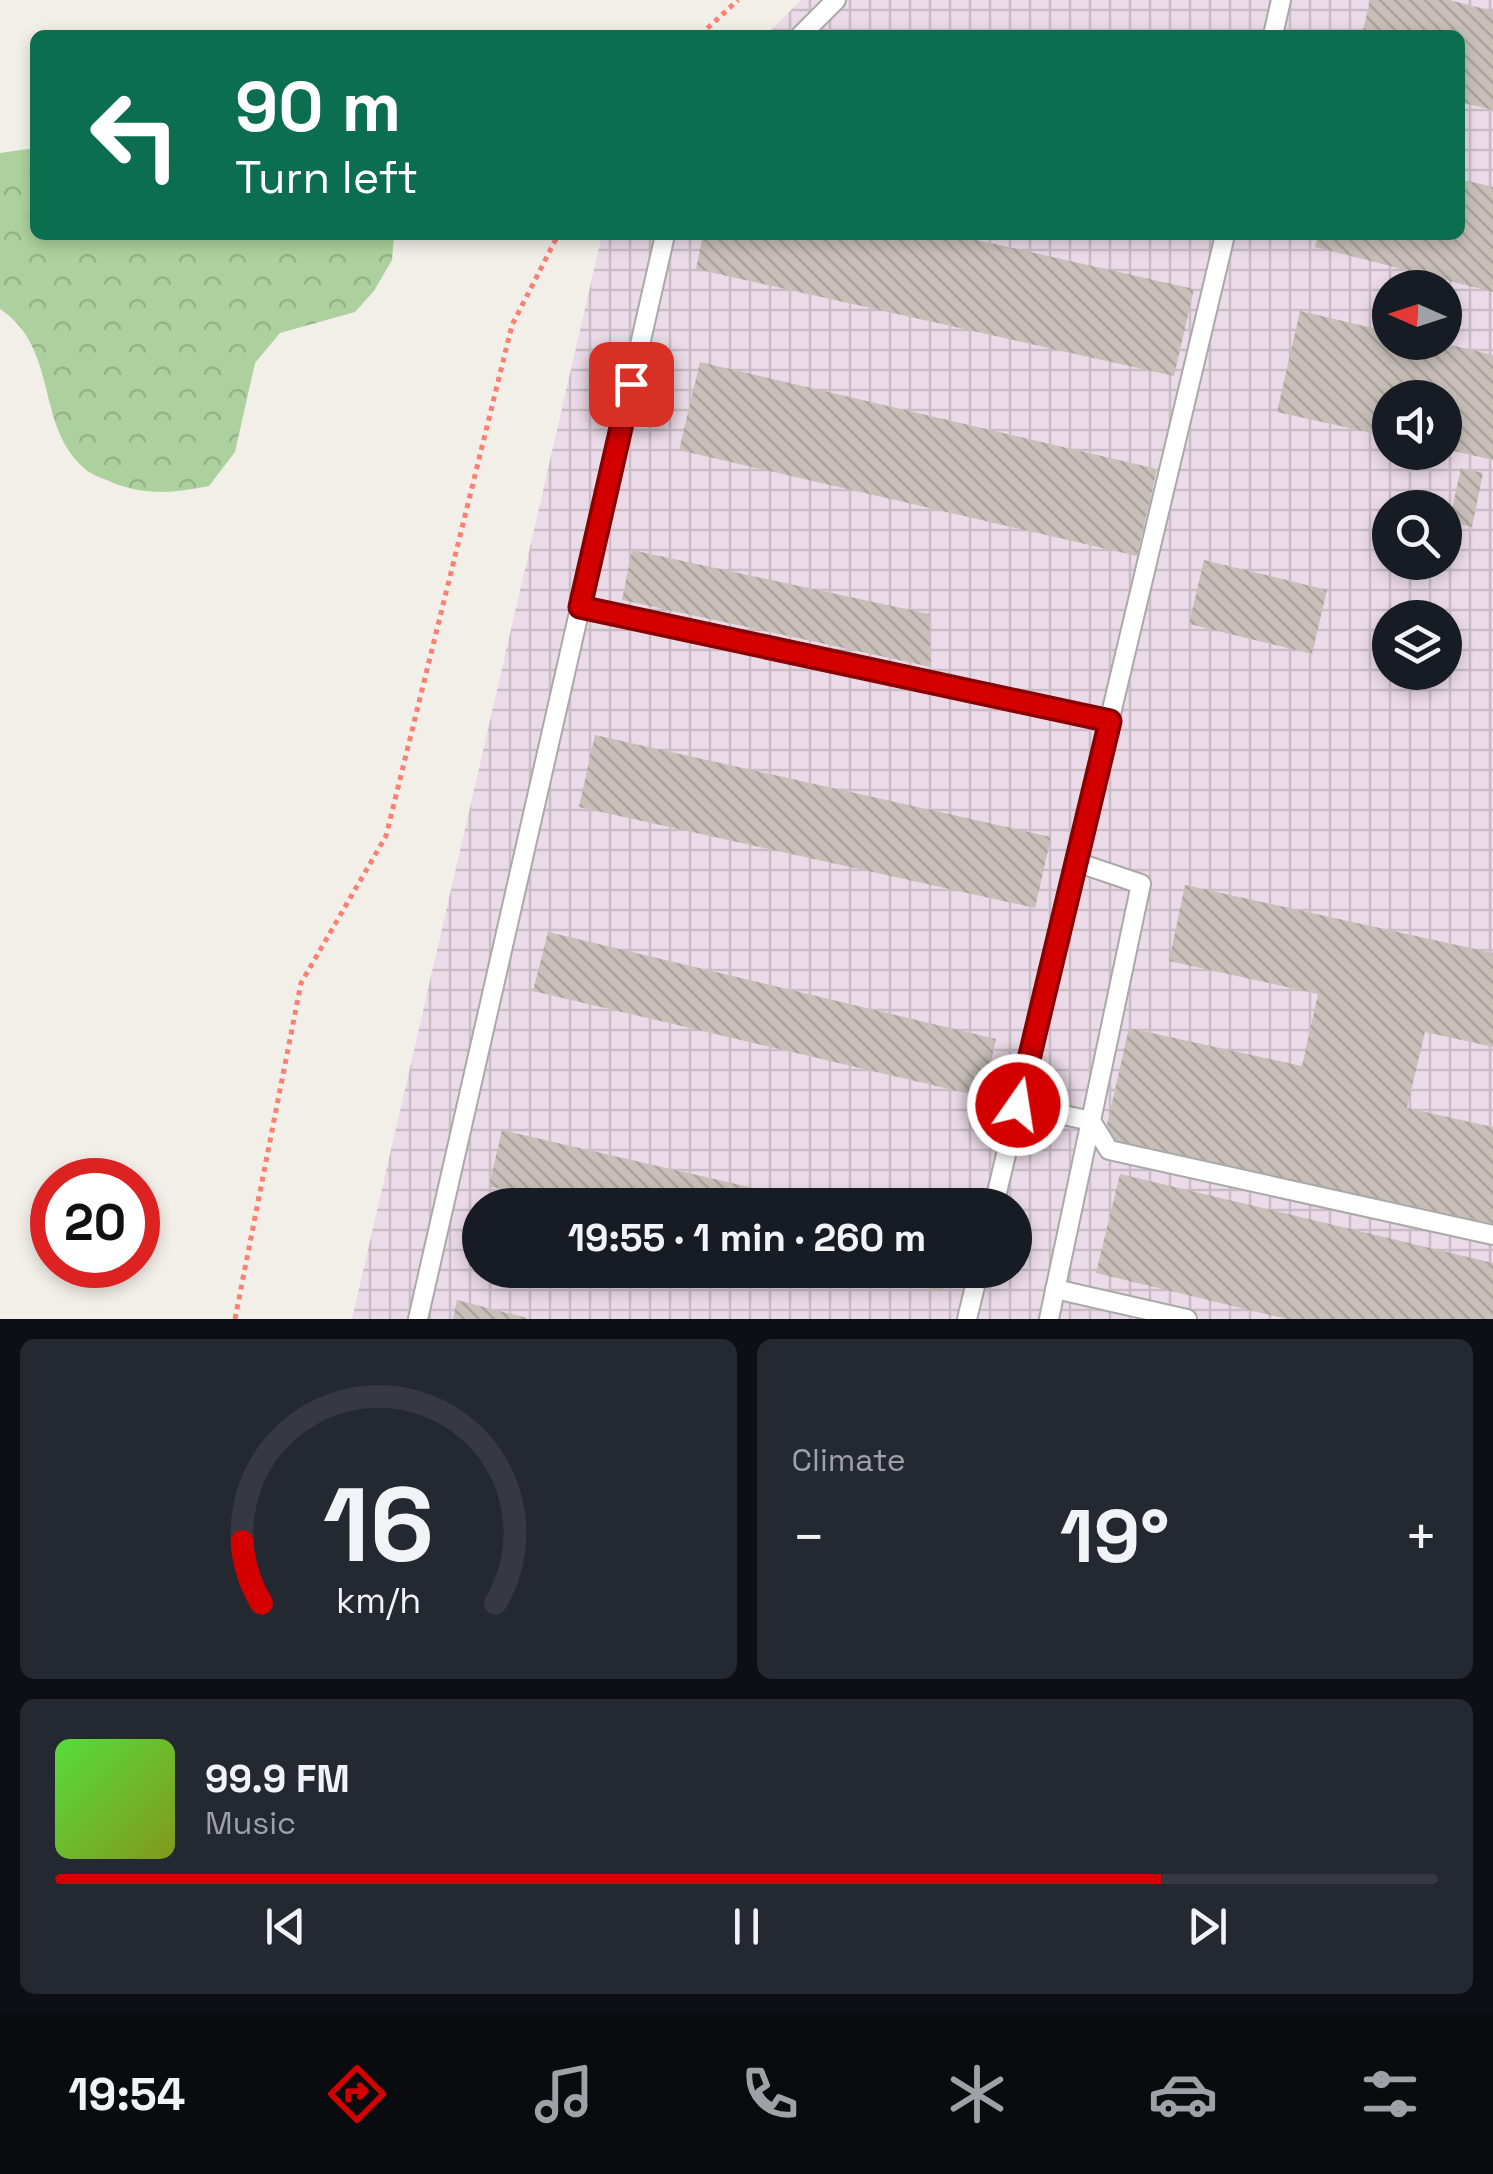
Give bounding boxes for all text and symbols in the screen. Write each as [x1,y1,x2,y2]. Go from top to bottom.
text: 90 m [235,62,401,151]
icon: left [70,70,200,200]
text: Turn left [235,149,418,206]
north arrow [1372,270,1462,360]
map controls [1372,270,1462,690]
pin [589,342,674,427]
icon: arrive [604,357,659,412]
button: sound [1372,380,1462,470]
button: search [1372,490,1462,580]
button: layers [1372,600,1462,690]
position arrow [966,1053,1070,1157]
speed limit sign: 20 [30,1158,160,1288]
text: 19:55 · 1 min · 260 m [568,1214,926,1262]
text: Climate [792,1440,906,1480]
text: 16 [323,1459,434,1591]
text: 19° [1060,1488,1170,1584]
text: − [792,1502,826,1572]
text: + [1404,1502,1438,1572]
text: km/h [336,1578,421,1623]
text: 99.9 FM [205,1755,350,1803]
text: Music [205,1803,296,1843]
icon: previous [258,1899,313,1954]
icon: pause [719,1899,774,1954]
icon: next [1180,1899,1235,1954]
icon: directions [322,2059,392,2129]
icon: music [529,2059,599,2129]
icon: phone [735,2059,805,2129]
icon: climate [942,2059,1012,2129]
icon: car [1148,2059,1218,2129]
icon: filters [1355,2059,1425,2129]
text: 19:54 [68,2066,185,2123]

